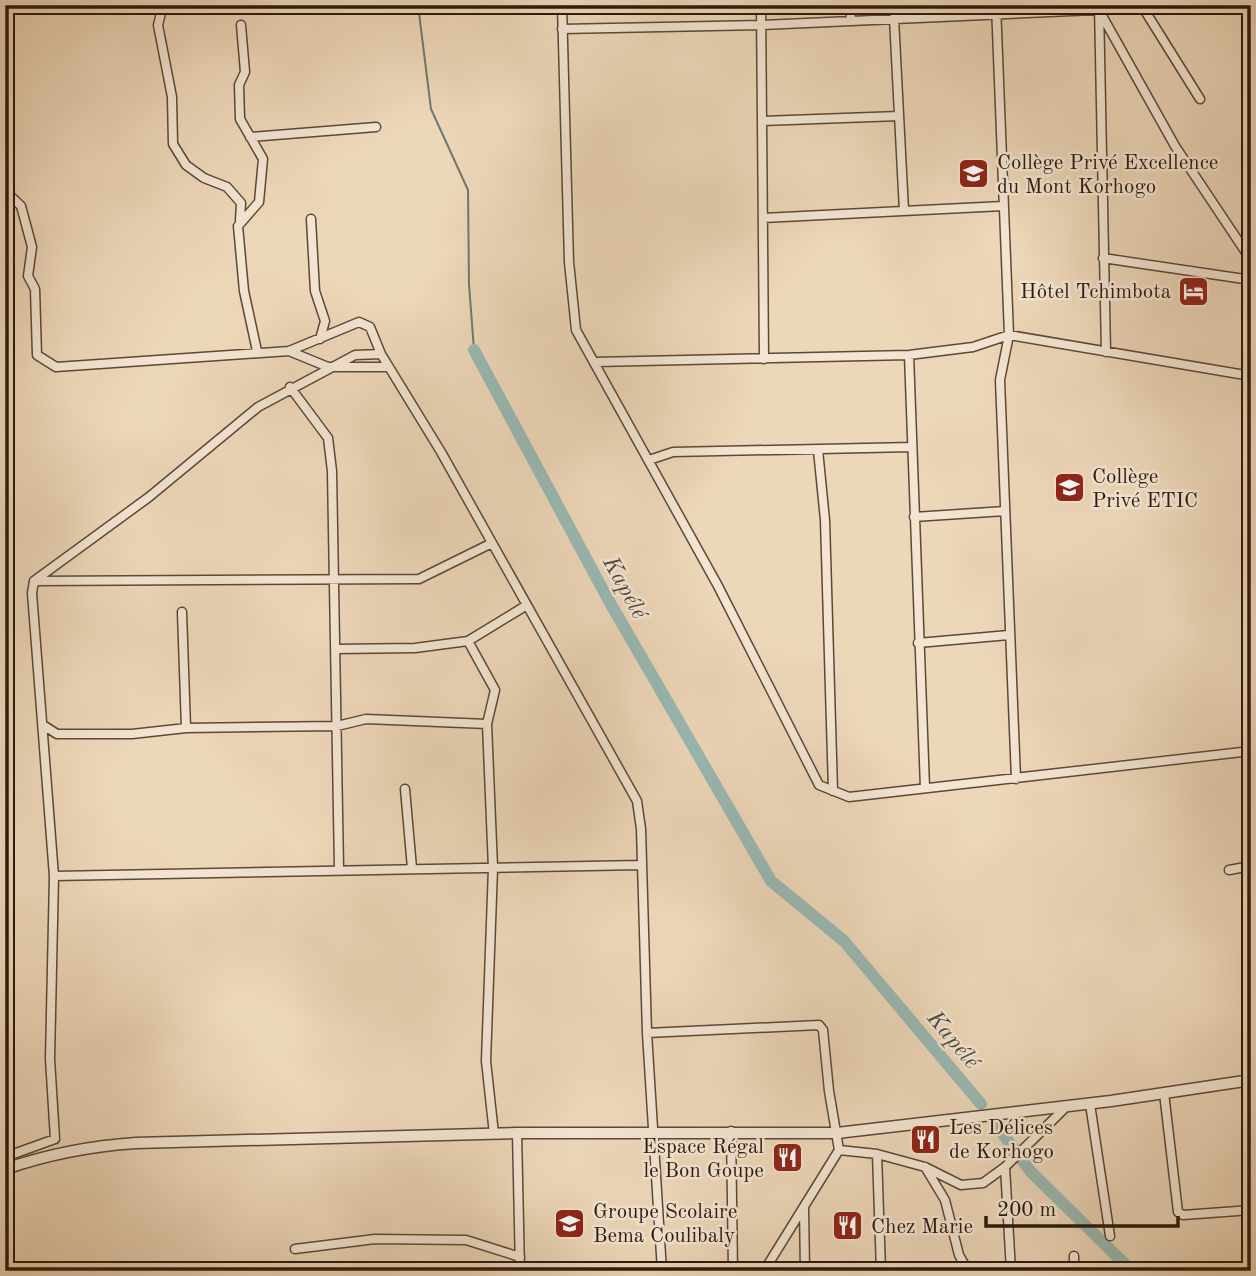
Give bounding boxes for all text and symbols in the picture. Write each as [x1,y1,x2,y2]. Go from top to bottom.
place label: Collège Privé Excellence du Mont Korhogo [997,153,1218,198]
school or university icon: Collège Privé Excellence du Mont Korhogo [957,157,991,191]
hotel icon: Hôtel Tchimbota [1177,274,1211,308]
place label: Hôtel Tchimbota [1020,282,1171,303]
place label: Collège Privé ETIC [1092,467,1198,512]
school or university icon: Collège Privé ETIC [1052,471,1086,505]
water label: Kapélé [597,552,652,626]
water label: Kapélé [921,1006,985,1076]
place label: Les Délices de Korhogo [949,1118,1054,1163]
restaurant icon: Les Délices de Korhogo [909,1122,943,1156]
place label: Espace Régal le Bon Goupe [642,1137,764,1182]
restaurant icon: Espace Régal le Bon Goupe [770,1141,804,1175]
scale bar [986,1185,1179,1229]
text: 200 m [997,1200,1056,1221]
place label: Groupe Scolaire Bema Coulibaly [593,1202,737,1247]
school or university icon: Groupe Scolaire Bema Coulibaly [553,1206,587,1240]
restaurant icon: Chez Marie [831,1209,865,1243]
place label: Chez Marie [871,1217,973,1238]

